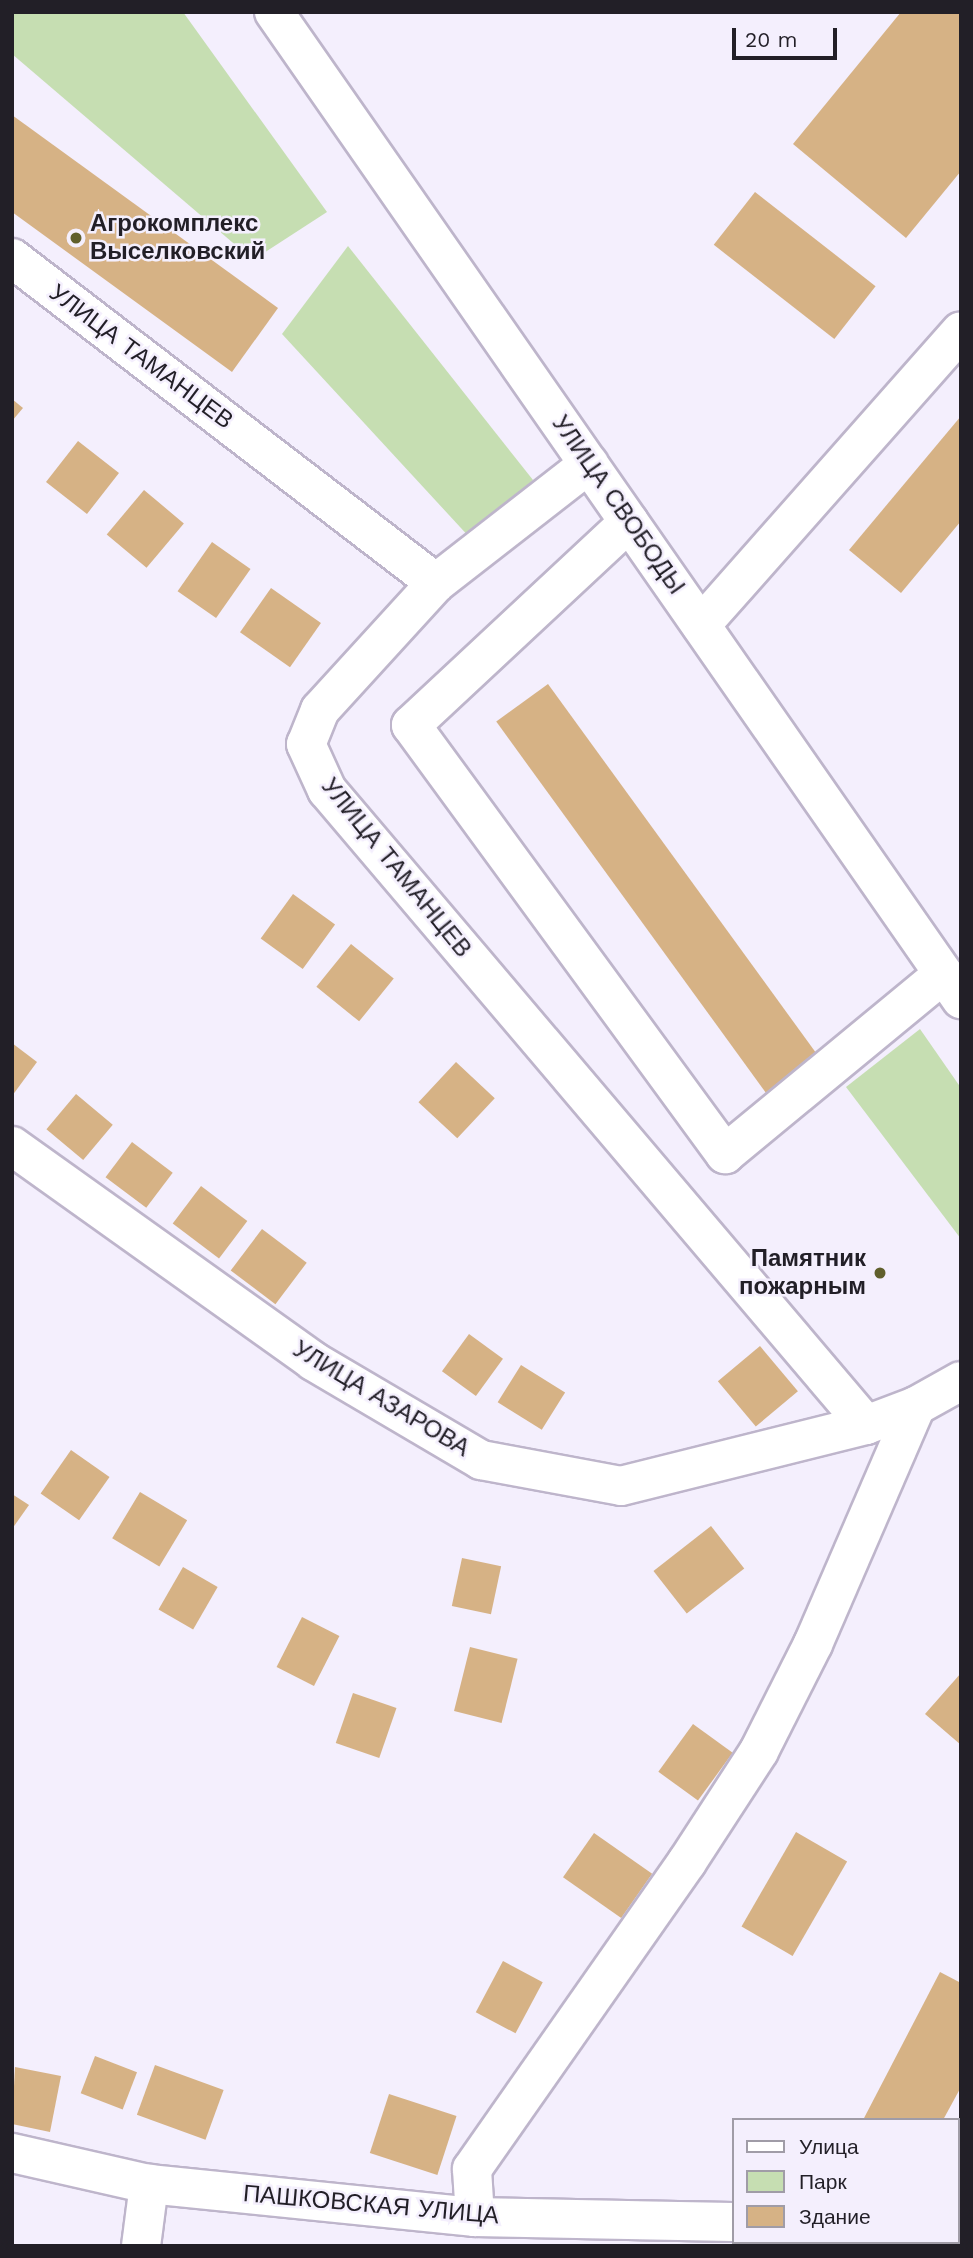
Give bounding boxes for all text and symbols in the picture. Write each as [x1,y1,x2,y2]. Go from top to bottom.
scale bar [735,14,840,58]
text: 20 m [745,27,797,52]
place label: Агрокомплекс Выселковский [90,210,265,266]
marker: Агрокомплекс Выселковский [68,230,84,246]
street label: УЛИЦА ТАМАНЦЕВ [44,279,238,435]
street label: УЛИЦА СВОБОДЫ [545,410,691,600]
street label: УЛИЦА ТАМАНЦЕВ [315,773,477,963]
place label: Памятник пожарным [739,1245,866,1301]
marker: Памятник пожарным [872,1265,888,1281]
street label: УЛИЦА АЗАРОВА [287,1335,475,1463]
legend [732,2118,959,2244]
text: Улица [799,2134,859,2159]
text: Парк [799,2169,847,2194]
street label: ПАШКОВСКАЯ УЛИЦА [242,2179,500,2231]
text: Здание [799,2204,871,2229]

